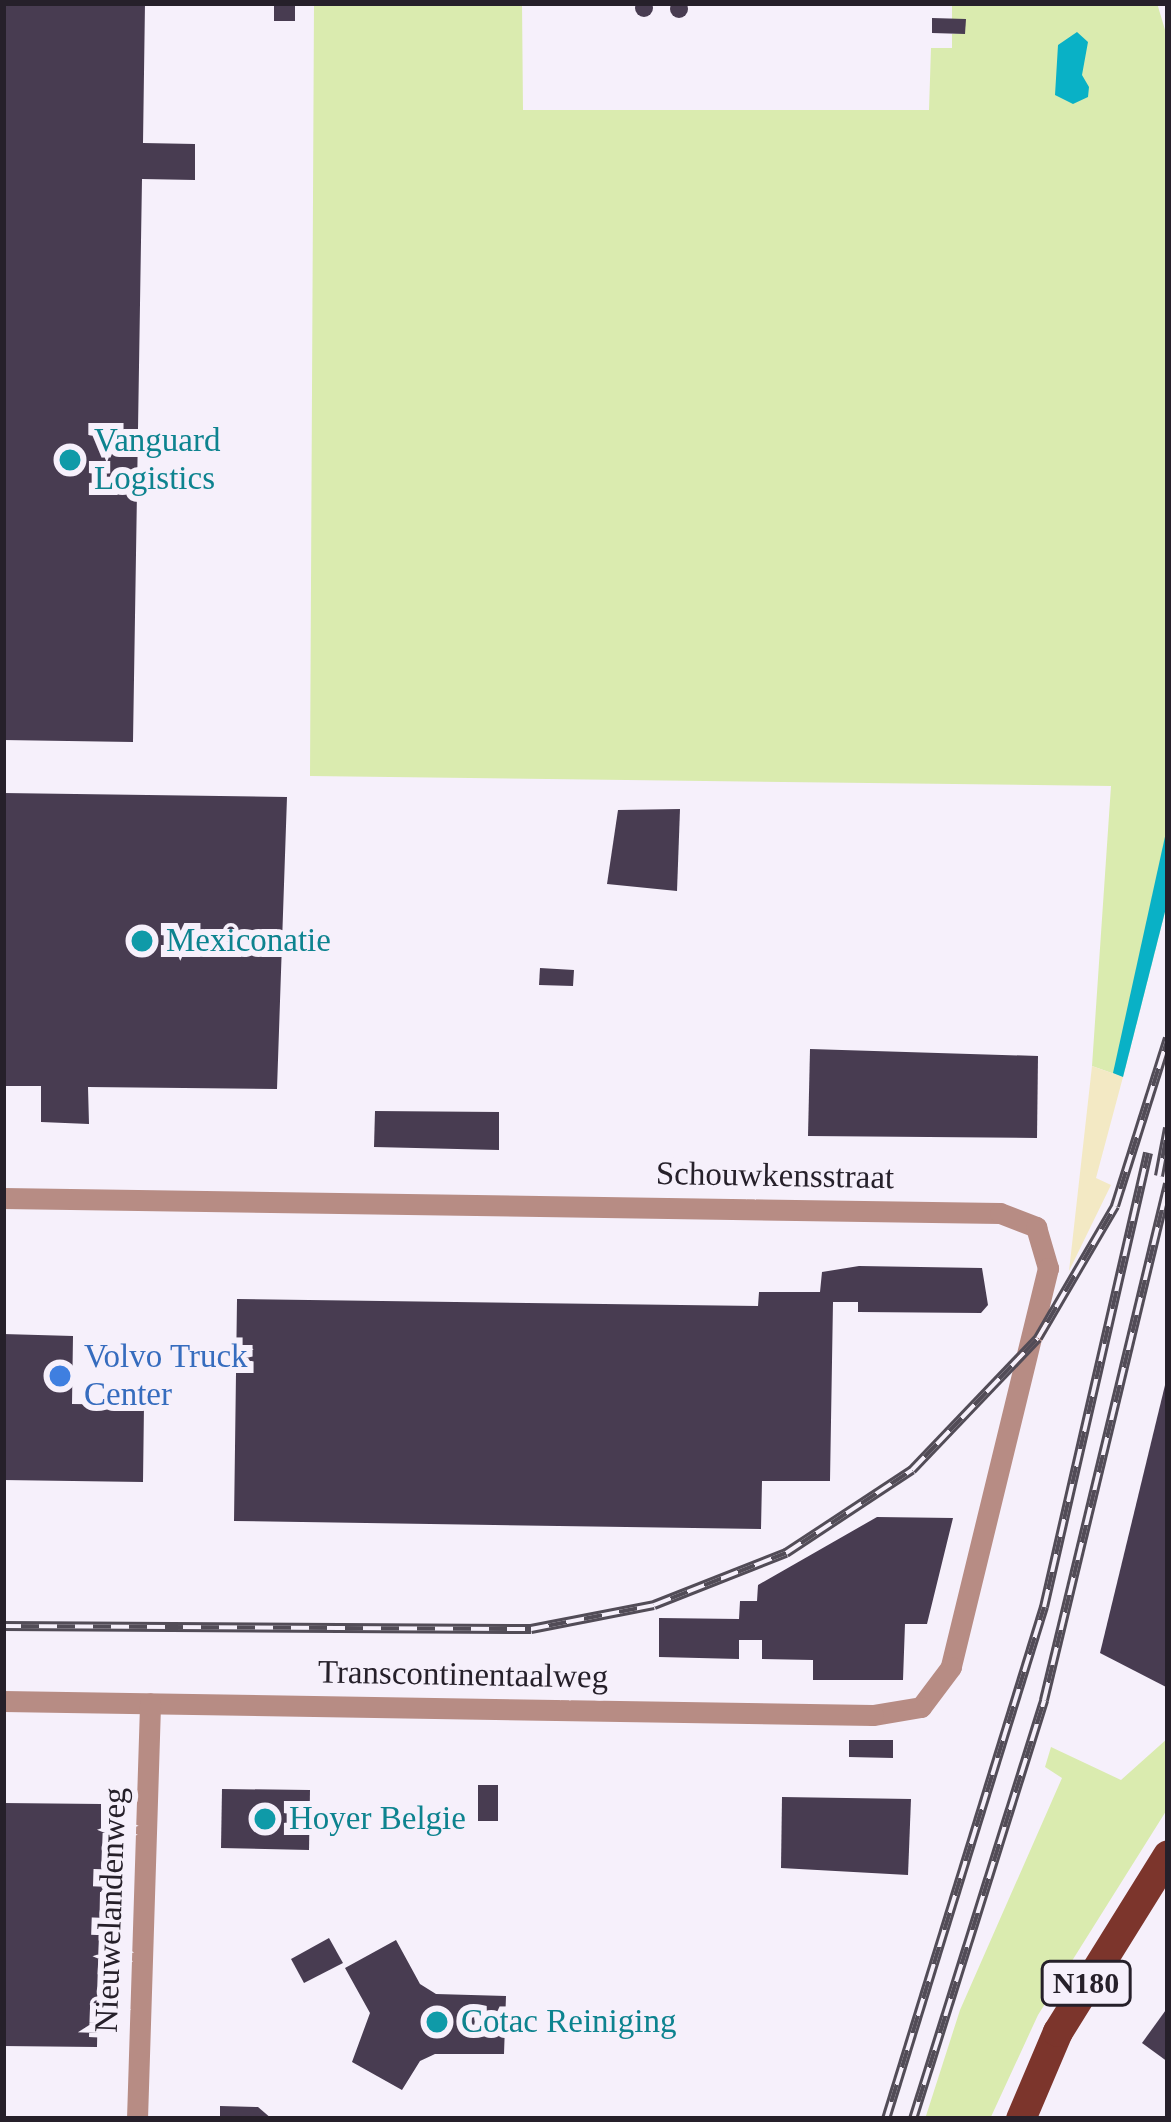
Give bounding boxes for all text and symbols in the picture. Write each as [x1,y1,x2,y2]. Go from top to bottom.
place label: Vanguard Logistics [94,421,220,499]
marker: Vanguard Logistics [57,447,83,473]
place label: Mexiconatie [166,921,331,961]
marker: Mexiconatie [129,928,155,954]
street label: Schouwkensstraat [656,1154,894,1198]
place label: Volvo Truck Center [84,1337,248,1415]
marker: Volvo Truck Center [47,1363,73,1389]
street label: Transcontinentaalweg [318,1653,608,1697]
street label: Nieuwelandenweg [87,1787,135,2033]
place label: Hoyer Belgie [289,1799,466,1839]
marker: Hoyer Belgie [252,1806,278,1832]
road number: N180 [1038,1959,1134,2007]
place label: Cotac Reiniging [461,2002,676,2042]
marker: Cotac Reiniging [424,2009,450,2035]

